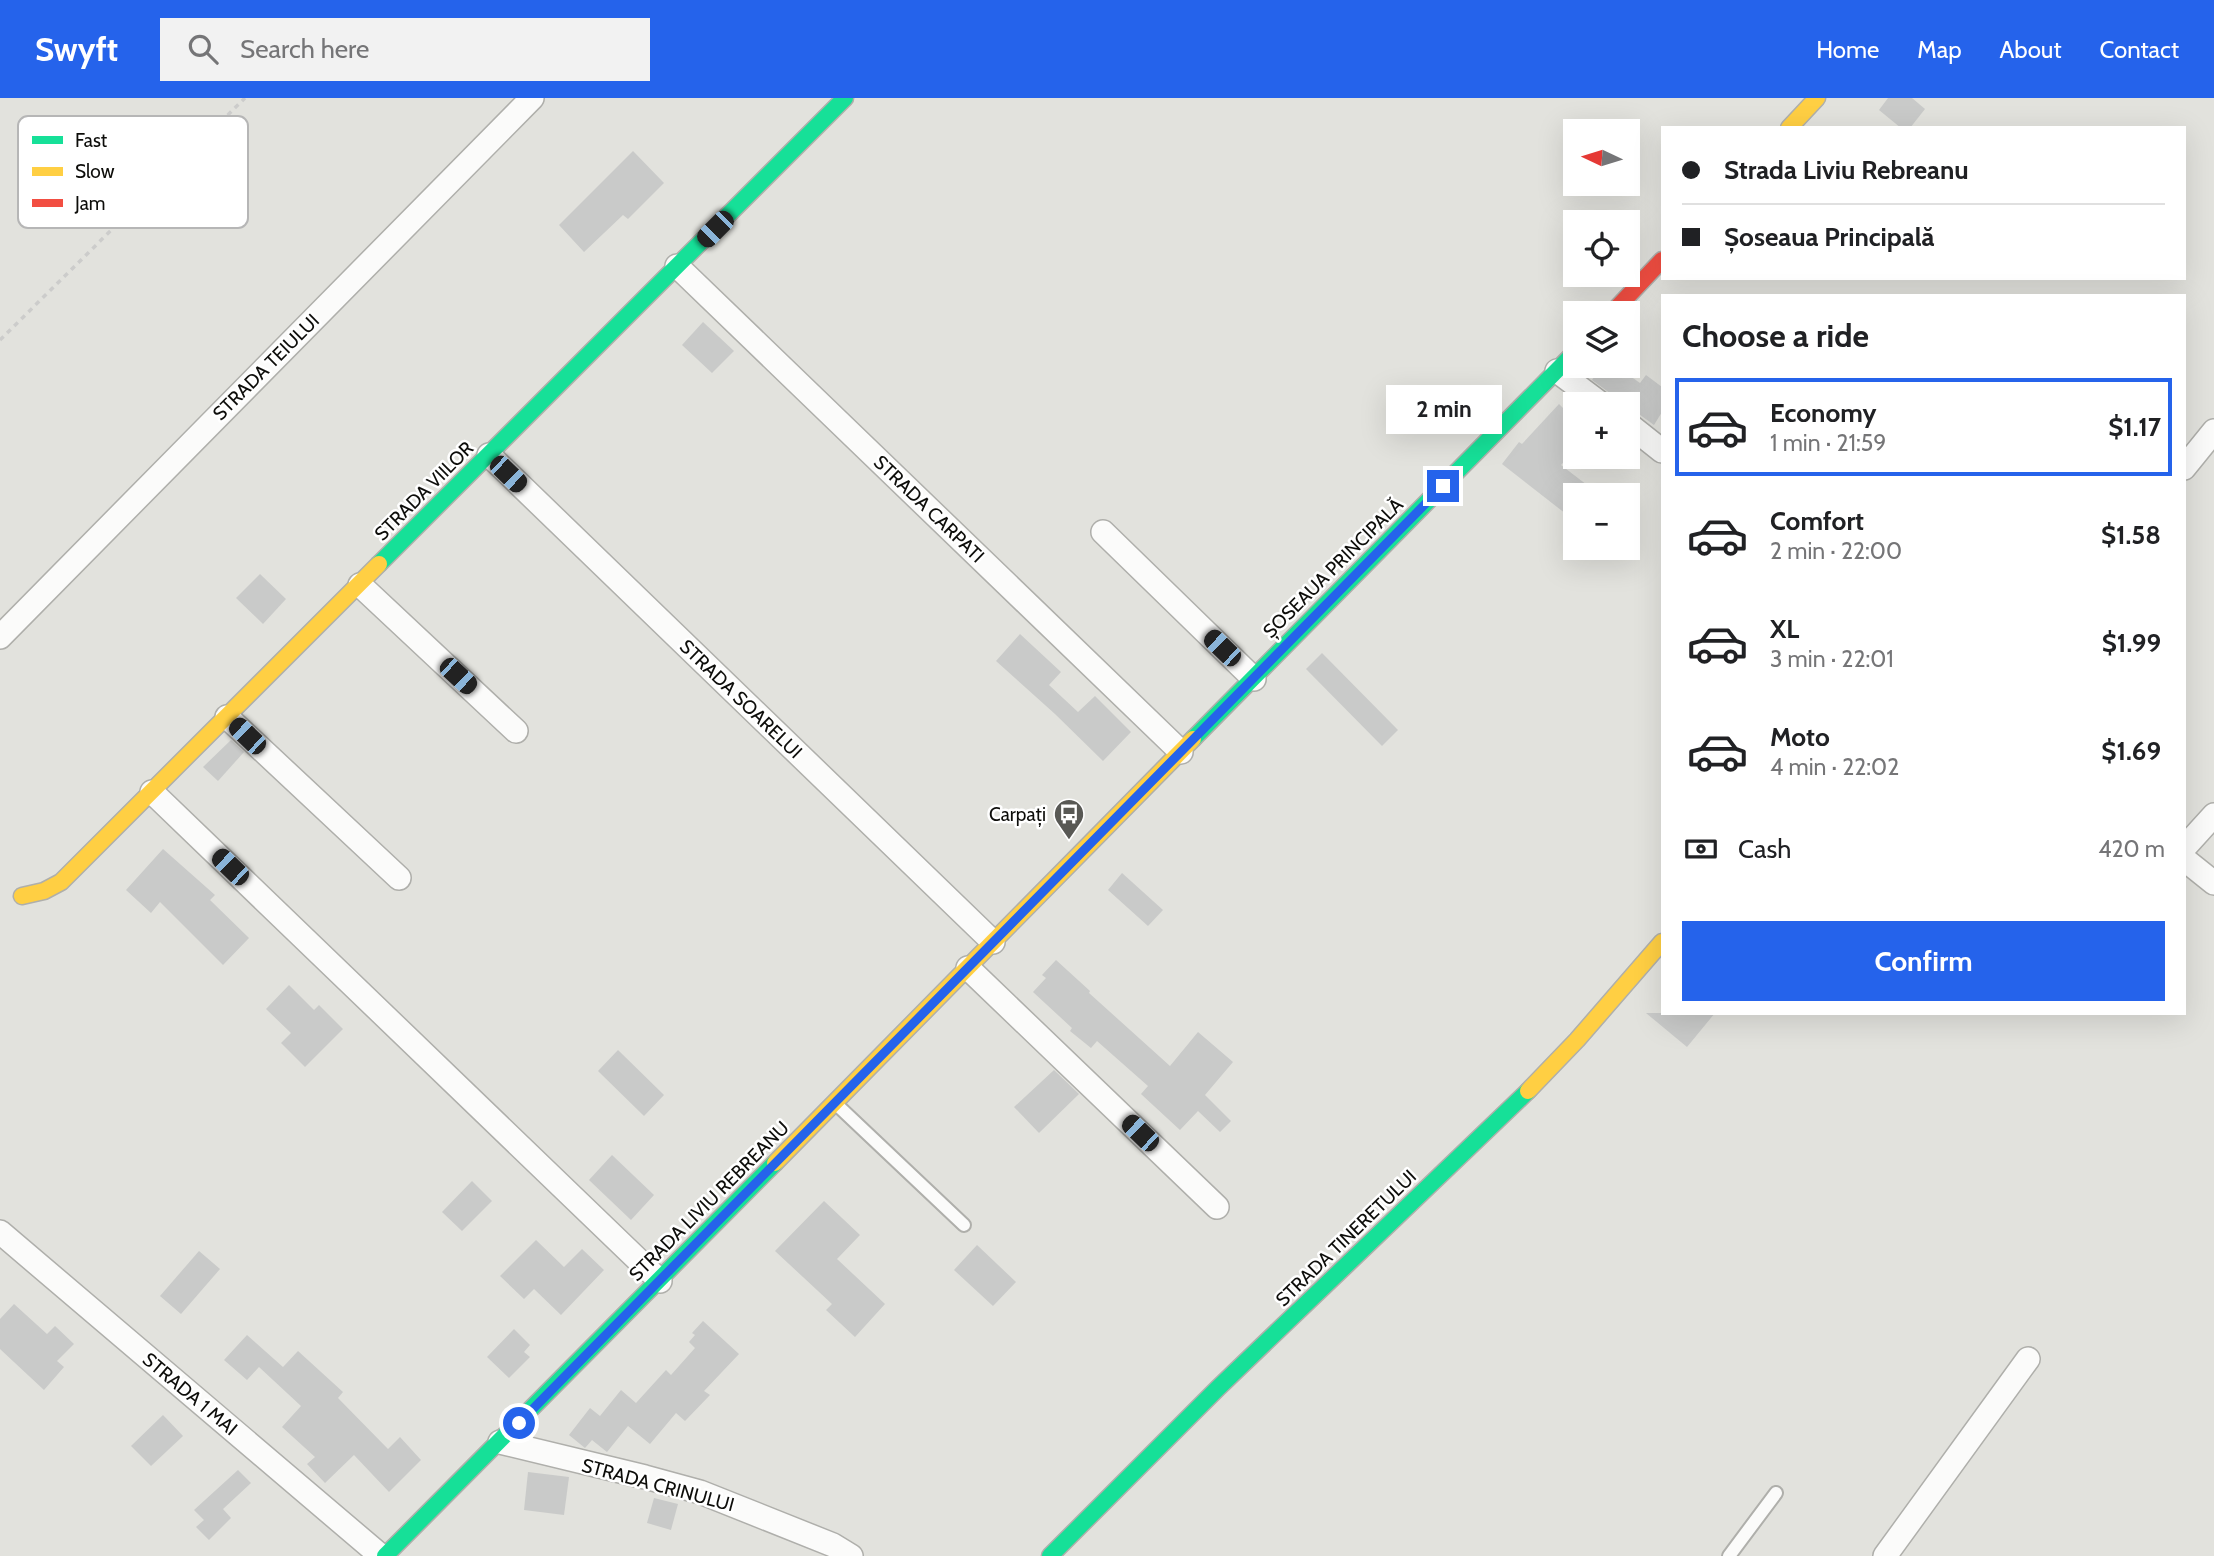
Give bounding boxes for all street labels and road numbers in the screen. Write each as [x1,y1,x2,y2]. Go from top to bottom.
street label: STRADA TEIULUI [208,309,324,425]
street label: STRADA VIILOR [370,436,479,545]
street label: STRADA CARPATI [869,451,989,567]
street label: ȘOSEAUA PRINCIPALĂ [1258,493,1409,643]
street label: STRADA SOARELUI [675,635,807,763]
street label: STRADA LIVIU REBREANU [624,1116,794,1286]
street label: STRADA TINERETULUI [1271,1165,1421,1311]
street label: STRADA 1 MAI [138,1348,242,1440]
street label: STRADA CRINULUI [579,1454,737,1516]

